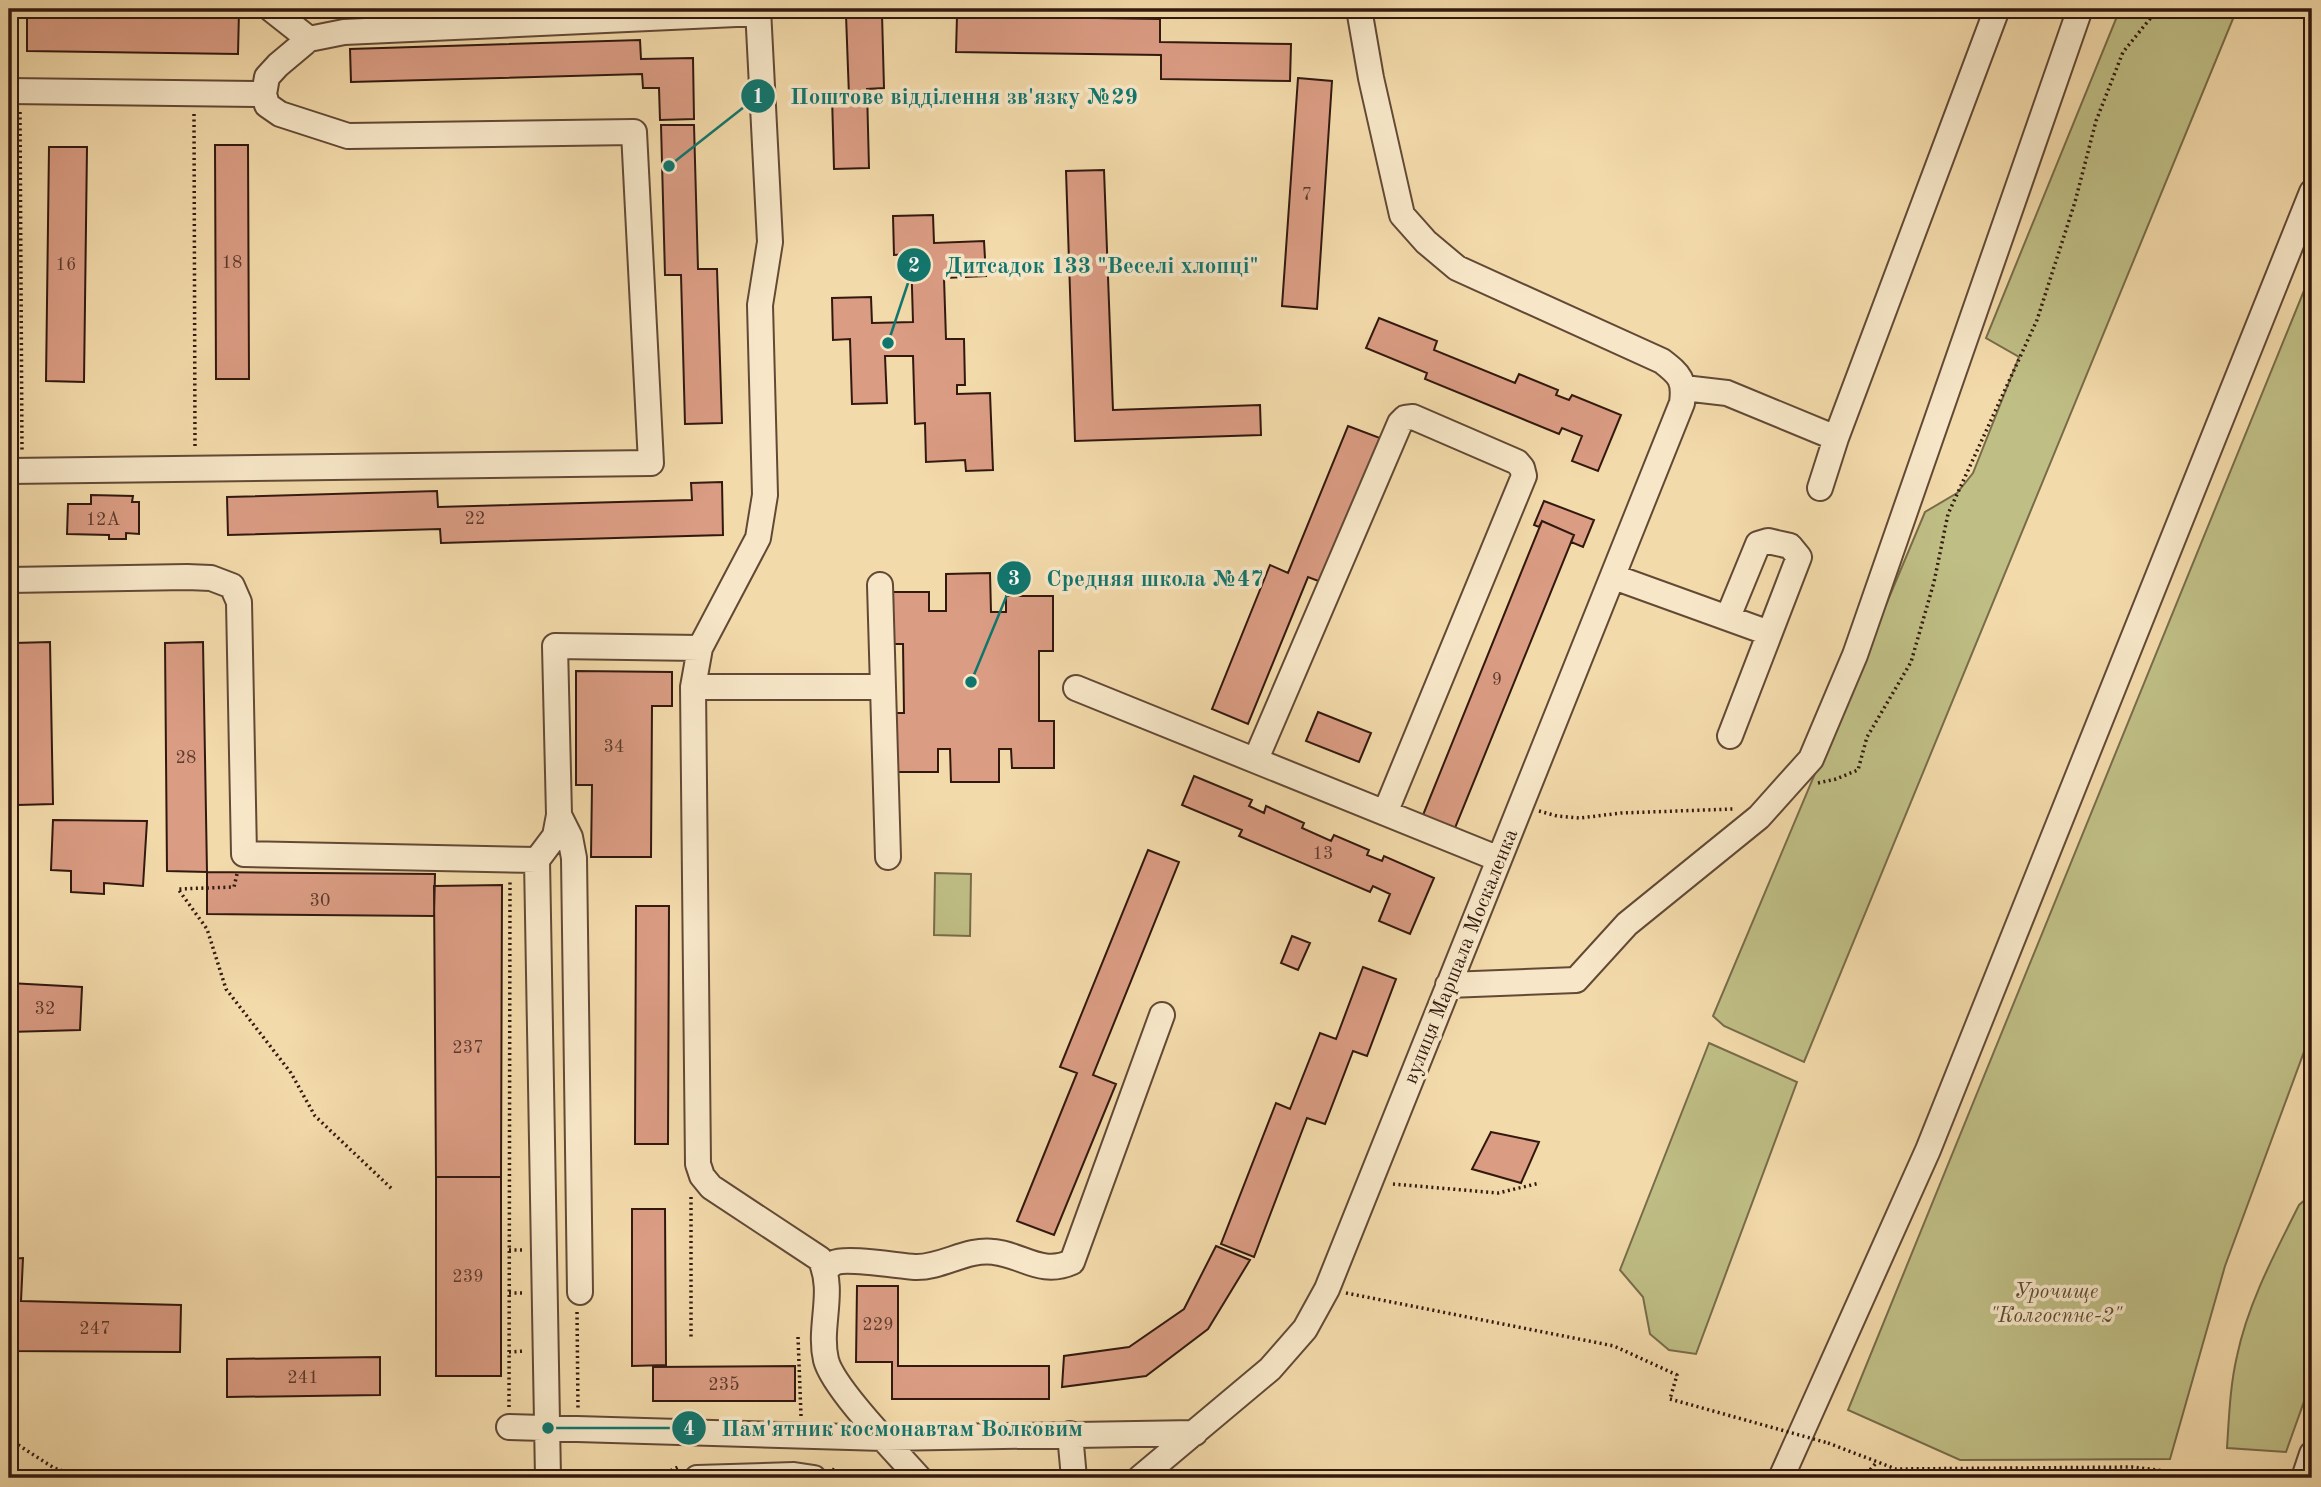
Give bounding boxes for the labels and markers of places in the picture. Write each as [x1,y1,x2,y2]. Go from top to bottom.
callout: Поштове відділення зв'язку №29 [741,74,1152,118]
callout: Дитсадок 133 "Веселі хлопці" [896,243,1272,287]
callout: Средняя школа №47 [997,556,1277,600]
callout: Пам'ятник космонавтам Волковим [671,1406,1097,1450]

